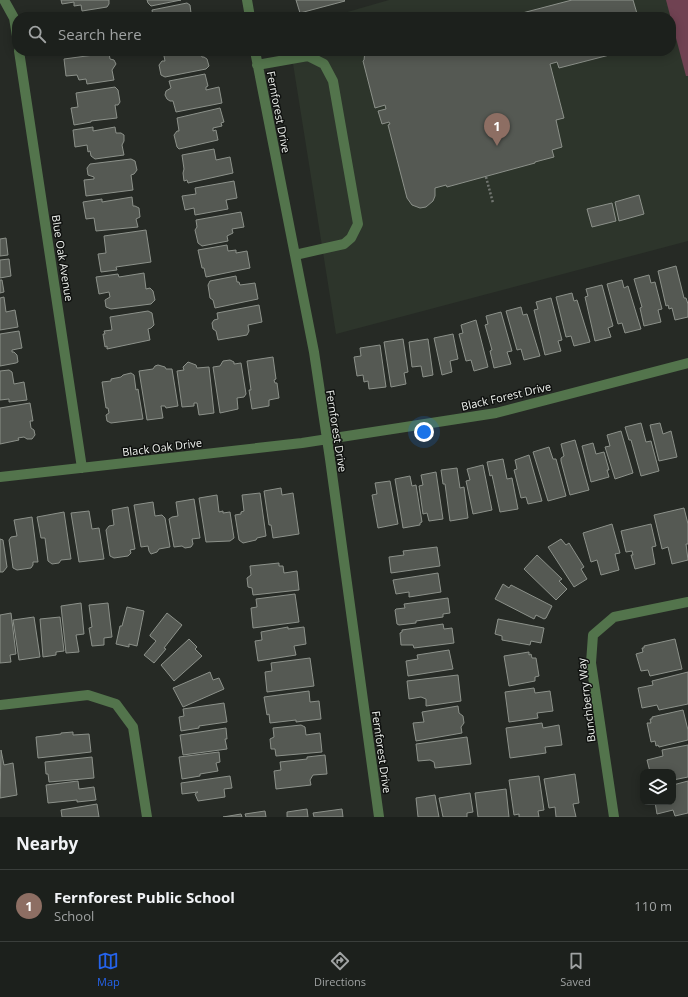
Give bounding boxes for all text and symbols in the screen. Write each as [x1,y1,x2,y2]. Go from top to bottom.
search box [12,12,676,56]
icon: search [26,23,48,45]
text: Search here [58,24,142,44]
street label: Fernforest Drive [264,70,294,154]
pin: 1 [484,113,510,146]
street label: Blue Oak Avenue [49,214,77,302]
street label: Black Forest Drive [460,378,552,414]
street label: Fernforest Drive [323,389,351,473]
your location [414,422,434,442]
street label: Black Oak Drive [121,435,203,459]
street label: Bunchberry Way [573,657,599,743]
street label: Fernforest Drive [369,710,395,794]
map controls [640,769,676,805]
button: layers [640,769,676,805]
text: Nearby [16,832,78,855]
text: Fernforest Public School [54,887,235,907]
text: 1 [25,897,33,915]
text: 110 m [634,897,672,915]
text: School [54,907,94,925]
tab: Map [97,950,120,989]
tab: Directions [314,950,366,989]
tab: Saved [560,950,591,989]

